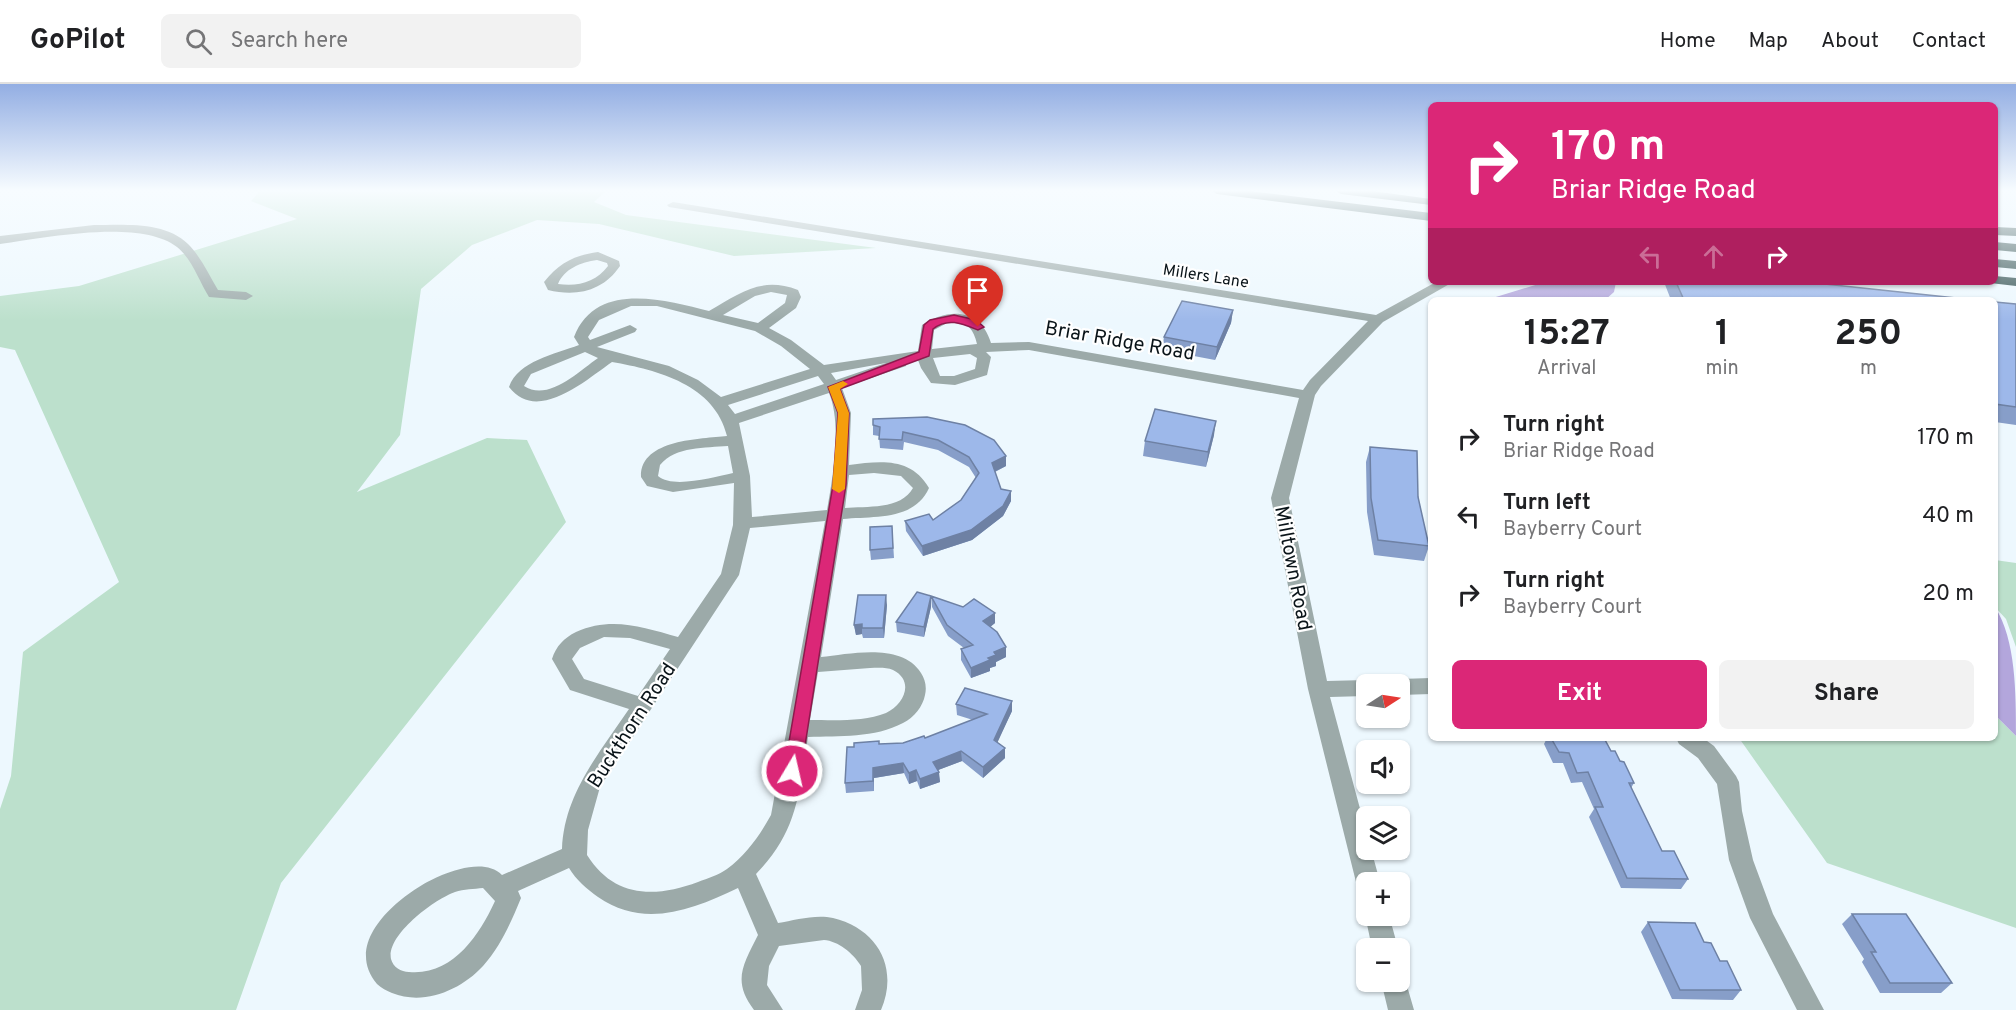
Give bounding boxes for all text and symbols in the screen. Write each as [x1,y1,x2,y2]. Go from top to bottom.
search box [161,14,581,68]
text: GoPilot [30,23,125,59]
icon: search [182,25,215,58]
text: Search here [230,28,348,55]
text: Home [1660,28,1716,55]
text: Map [1749,28,1788,55]
text: About [1821,28,1879,55]
text: Contact [1912,28,1986,55]
text: 170 m [1551,122,1665,175]
icon: right [1452,126,1530,204]
text: Briar Ridge Road [1551,174,1756,208]
icon: left [1634,240,1667,273]
icon: ahead [1697,240,1730,273]
icon: right [1760,240,1793,273]
street label: Millers Lane [1161,260,1250,294]
pin [952,265,1003,327]
icon: arrive [961,274,994,307]
text: 15:27 [1524,312,1610,358]
text: 1 [1715,312,1729,358]
text: 250 [1835,312,1902,358]
street label: Briar Ridge Road [1043,316,1197,368]
text: Arrival [1537,356,1597,382]
text: min [1706,356,1739,382]
text: m [1860,356,1877,382]
text: Turn right [1503,412,1605,439]
icon: right [1452,422,1485,455]
text: 170 m [1917,425,1974,452]
text: Briar Ridge Road [1503,439,1655,465]
text: Turn left [1503,490,1591,517]
icon: left [1452,500,1485,533]
text: 40 m [1922,503,1974,530]
street label: Milltown Road [1267,504,1317,633]
text: Bayberry Court [1503,517,1642,543]
text: Turn right [1503,568,1605,595]
icon: right [1452,578,1485,611]
text: 20 m [1923,581,1974,608]
text: Bayberry Court [1503,595,1642,621]
street label: Buckthorn Road [582,658,683,794]
button: Exit [1452,660,1707,729]
button: Share [1719,660,1974,729]
north arrow [1356,674,1410,728]
map controls [1356,674,1410,992]
position arrow [760,739,824,803]
button: sound [1356,740,1410,794]
button: layers [1356,806,1410,860]
button: + [1356,872,1410,926]
button: − [1356,938,1410,992]

